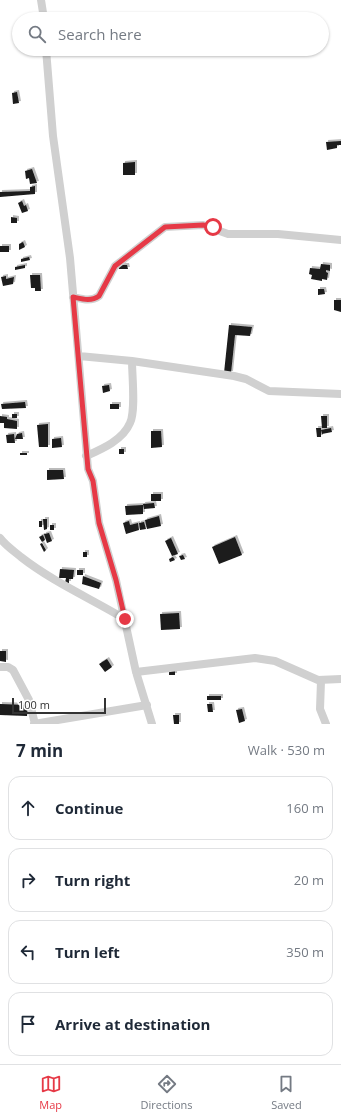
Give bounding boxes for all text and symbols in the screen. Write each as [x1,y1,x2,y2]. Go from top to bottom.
search box [12,12,329,56]
icon: search [26,23,48,45]
text: Search here [58,24,142,44]
route start [204,218,222,236]
route end [116,610,134,628]
scale bar [12,696,106,715]
text: 100 m [18,697,50,712]
text: 7 min [16,739,63,762]
text: Walk · 530 m [248,741,325,759]
icon: ahead [17,797,39,819]
text: Continue [55,798,123,818]
text: 160 m [286,799,324,817]
icon: right [17,869,39,891]
text: Turn right [55,870,130,890]
text: 20 m [294,871,324,889]
icon: left [17,941,39,963]
text: Turn left [55,942,120,962]
text: 350 m [286,943,324,961]
icon: arrive [17,1013,39,1035]
text: Arrive at destination [55,1014,210,1034]
tab: Map [39,1073,62,1112]
tab: Directions [141,1073,193,1112]
tab: Saved [271,1073,302,1112]

